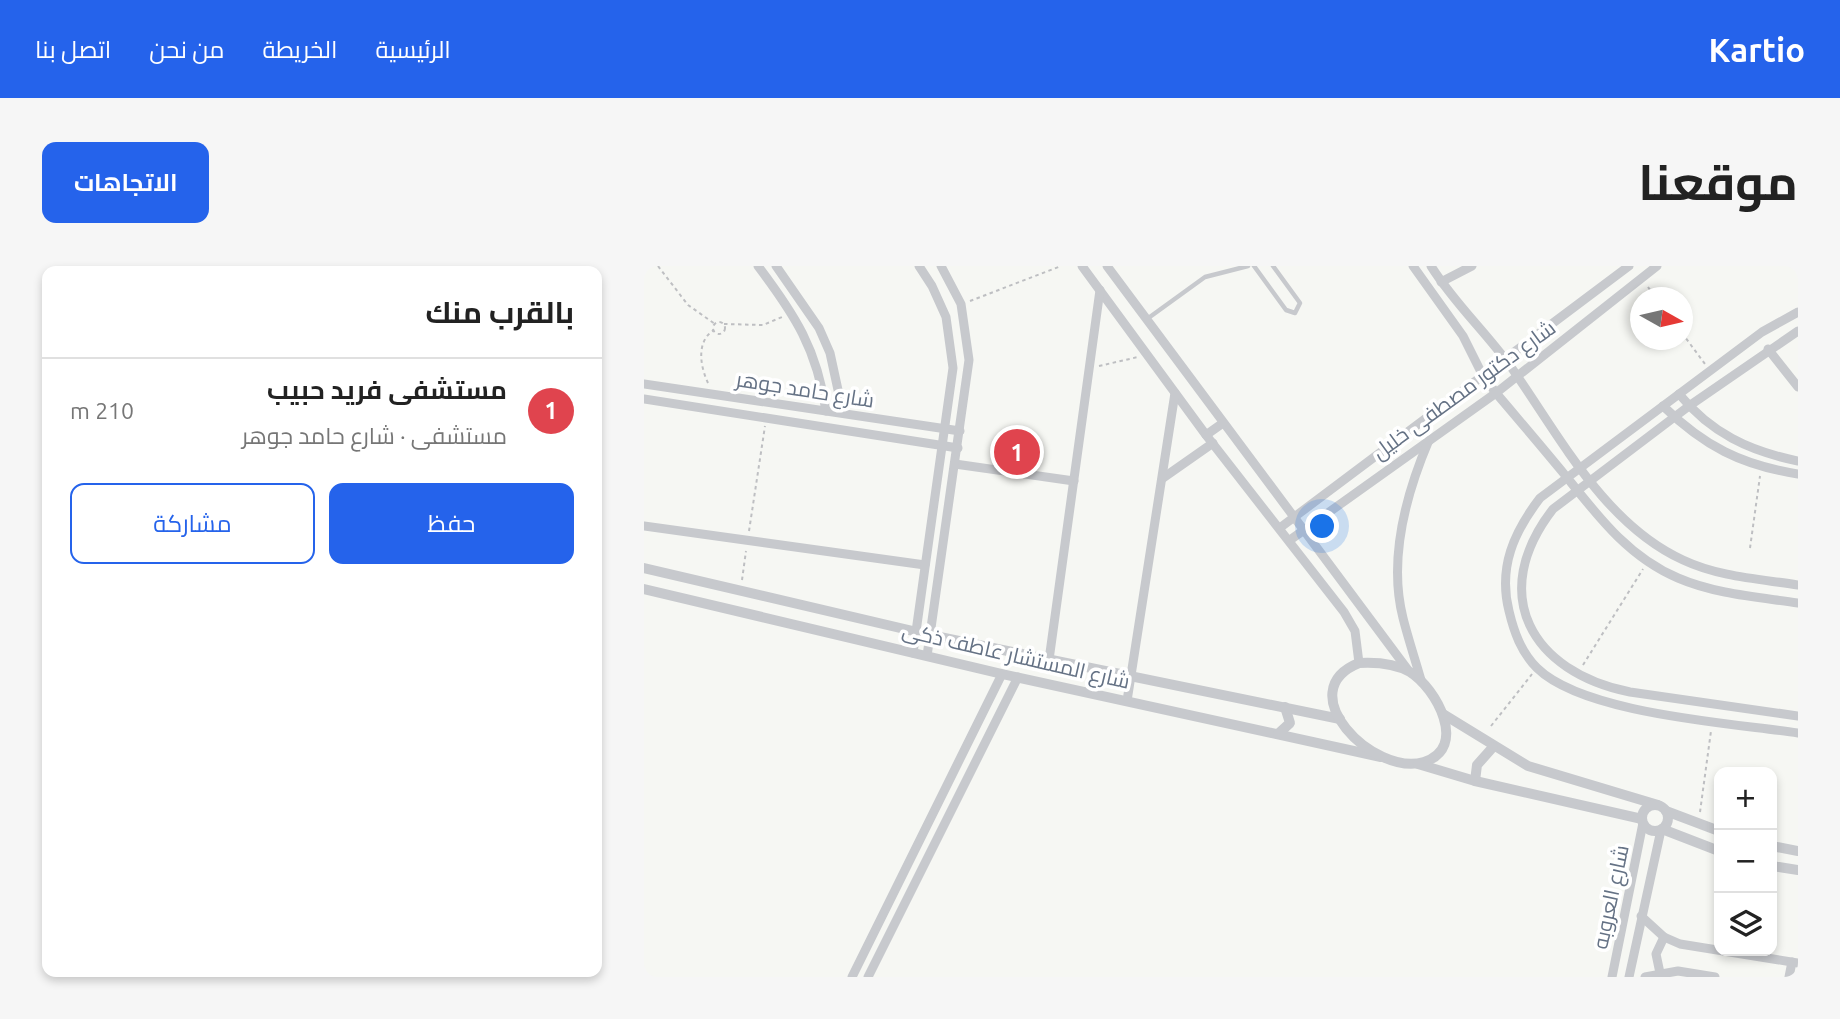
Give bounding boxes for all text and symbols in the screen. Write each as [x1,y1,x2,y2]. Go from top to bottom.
text: Kartio [1709,31,1805,68]
text: اتصل بنا [35,36,111,63]
text: من نحن [149,36,225,63]
text: الخريطة [263,36,337,63]
text: الرئيسية [375,36,451,63]
button: الاتجاهات [42,142,209,223]
text: موقعنا [1638,154,1798,209]
north arrow [1630,287,1693,350]
text: بالقرب منك [425,295,574,329]
street label: شارع دكتور مصطفى خليل [1367,315,1561,466]
street label: شارع حامد جوهر [733,366,876,415]
text: مستشفى فريد حبيب [267,375,507,404]
text: 210 m [70,398,134,423]
text: 1 [545,398,558,423]
text: مستشفى · شارع حامد جوهر [242,423,507,448]
pin: 1 [994,426,1040,478]
button: مشاركة [70,483,315,564]
button: حفظ [329,483,574,564]
your location [1305,509,1339,543]
street label: شارع المستشار عاطف ذكى [899,617,1132,696]
map controls [1714,767,1777,956]
button: + [1714,767,1777,830]
button: − [1714,830,1777,893]
street label: شارع العروبه [1587,843,1636,952]
button: layers [1714,893,1777,956]

